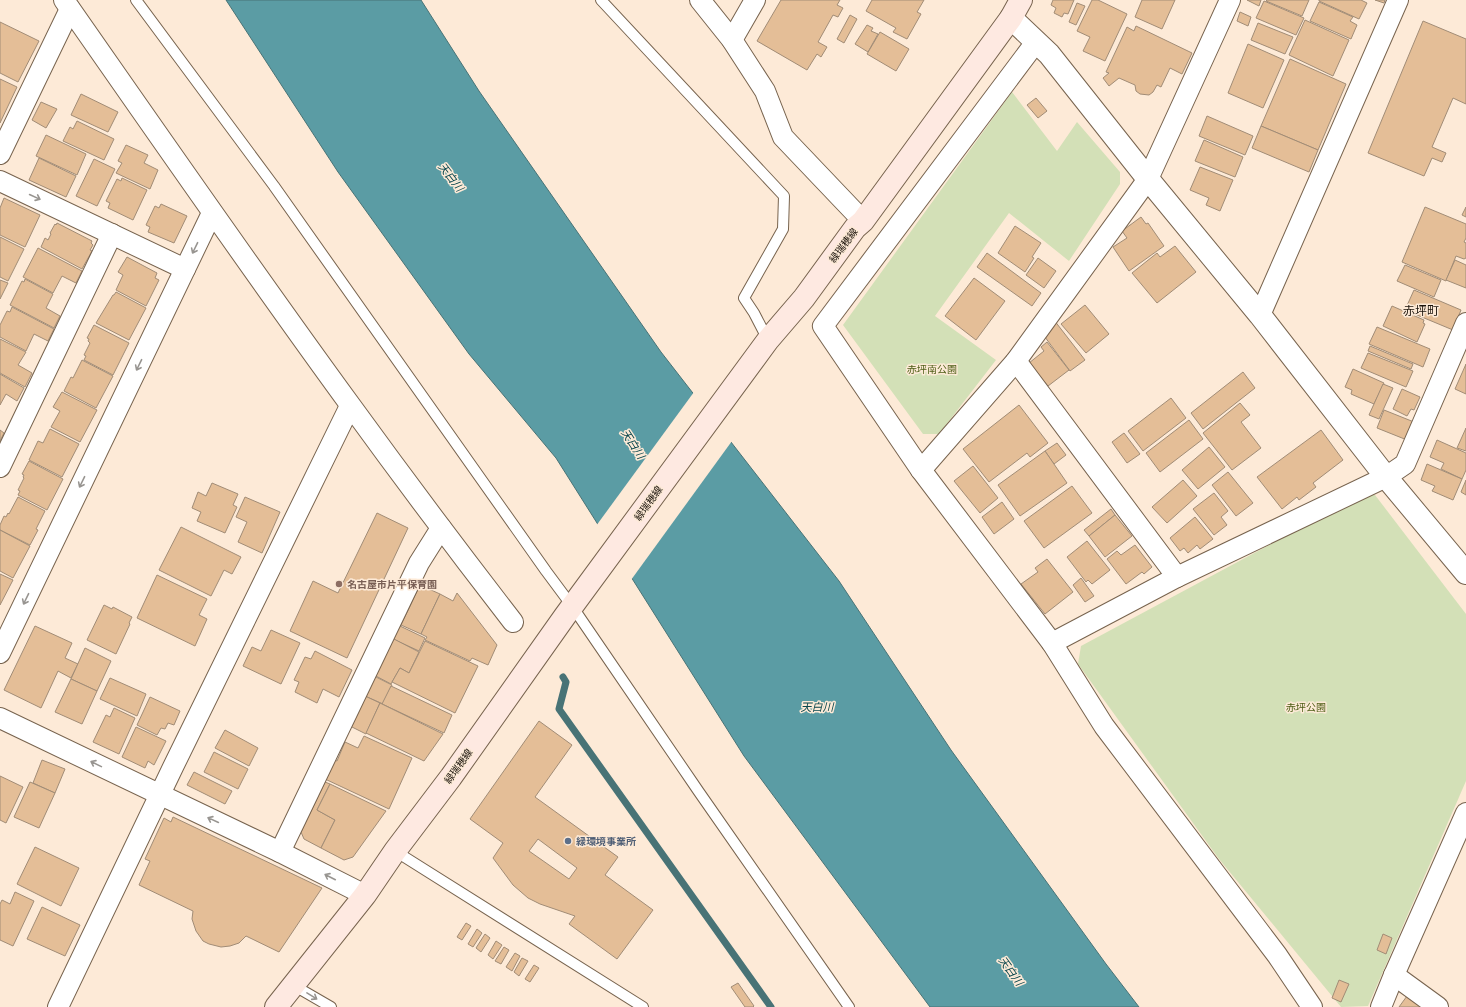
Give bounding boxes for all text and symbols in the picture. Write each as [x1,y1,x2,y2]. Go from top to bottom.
water label: 天白川 [435,160,467,195]
one-way arrow [29,194,41,201]
street label: 緑瑞穂線 [826,225,860,265]
one-way arrow [191,241,198,253]
district label: 赤坪町 [1403,303,1439,318]
one-way arrow [135,359,142,371]
park label: 赤坪南公園 [907,363,957,375]
water label: 天白川 [618,426,648,462]
one-way arrow [78,476,85,488]
street label: 緑瑞穂線 [631,483,665,523]
place label: 名古屋市片平保育園 [347,578,437,590]
marker: 名古屋市片平保育園 [334,579,344,589]
one-way arrow [22,593,29,605]
water label: 天白川 [801,700,834,714]
park label: 赤坪公園 [1286,701,1326,713]
street label: 緑瑞穂線 [441,746,475,786]
one-way arrow [90,760,102,767]
one-way arrow [207,816,219,823]
place label: 緑環境事業所 [576,835,636,847]
marker: 緑環境事業所 [563,836,573,846]
one-way arrow [324,873,336,880]
water label: 天白川 [996,954,1027,989]
one-way arrow [306,993,318,1001]

